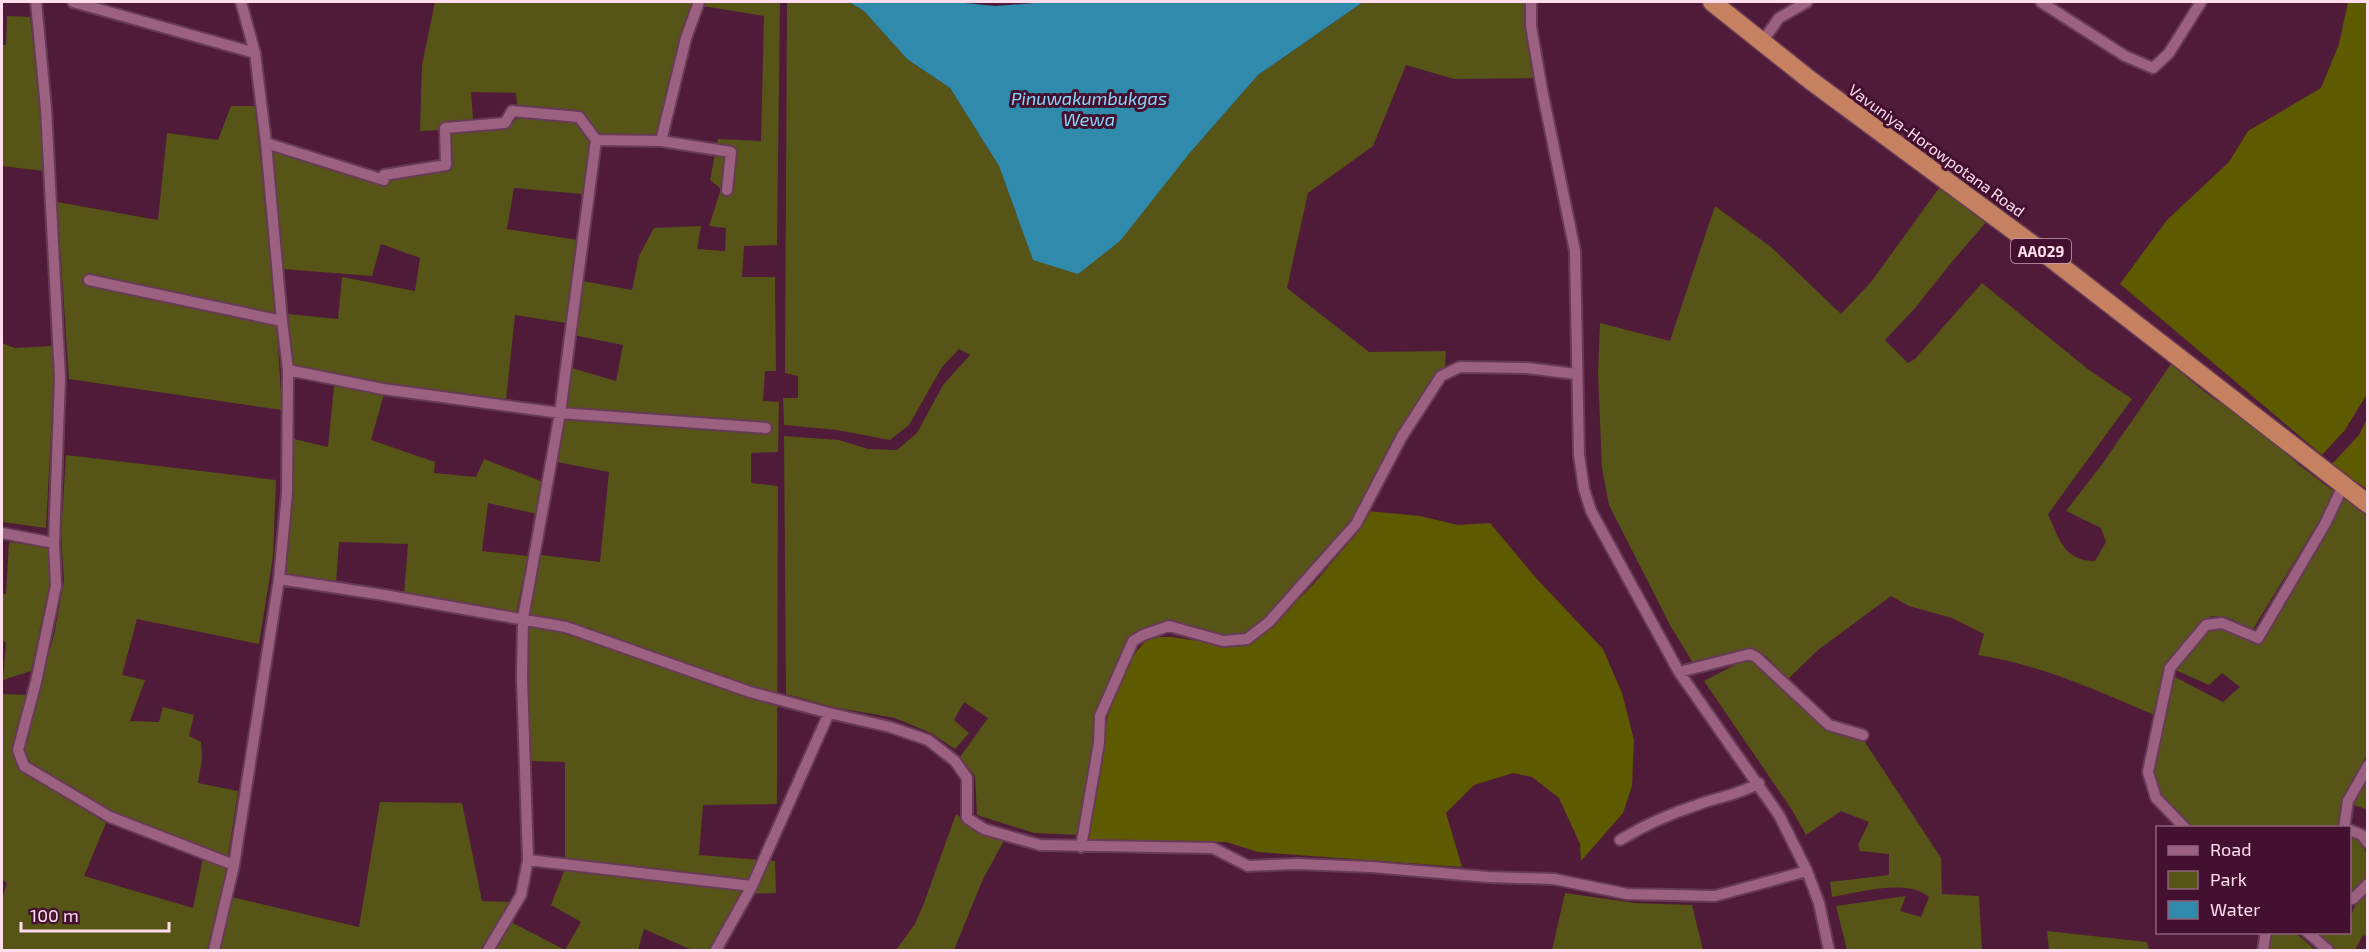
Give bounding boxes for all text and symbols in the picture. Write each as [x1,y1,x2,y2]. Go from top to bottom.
street label: Vavuniya-Horowpotana Road [1845,80,2029,220]
water label: Pinuwakumbukgas Wewa [1011,87,1167,130]
road number: AA029 [2011,239,2071,263]
legend [2156,826,2351,934]
text: Road [2210,838,2251,860]
text: Park [2210,868,2247,890]
scale bar [21,895,170,933]
text: Water [2210,898,2260,920]
text: 100 m [30,904,79,926]

